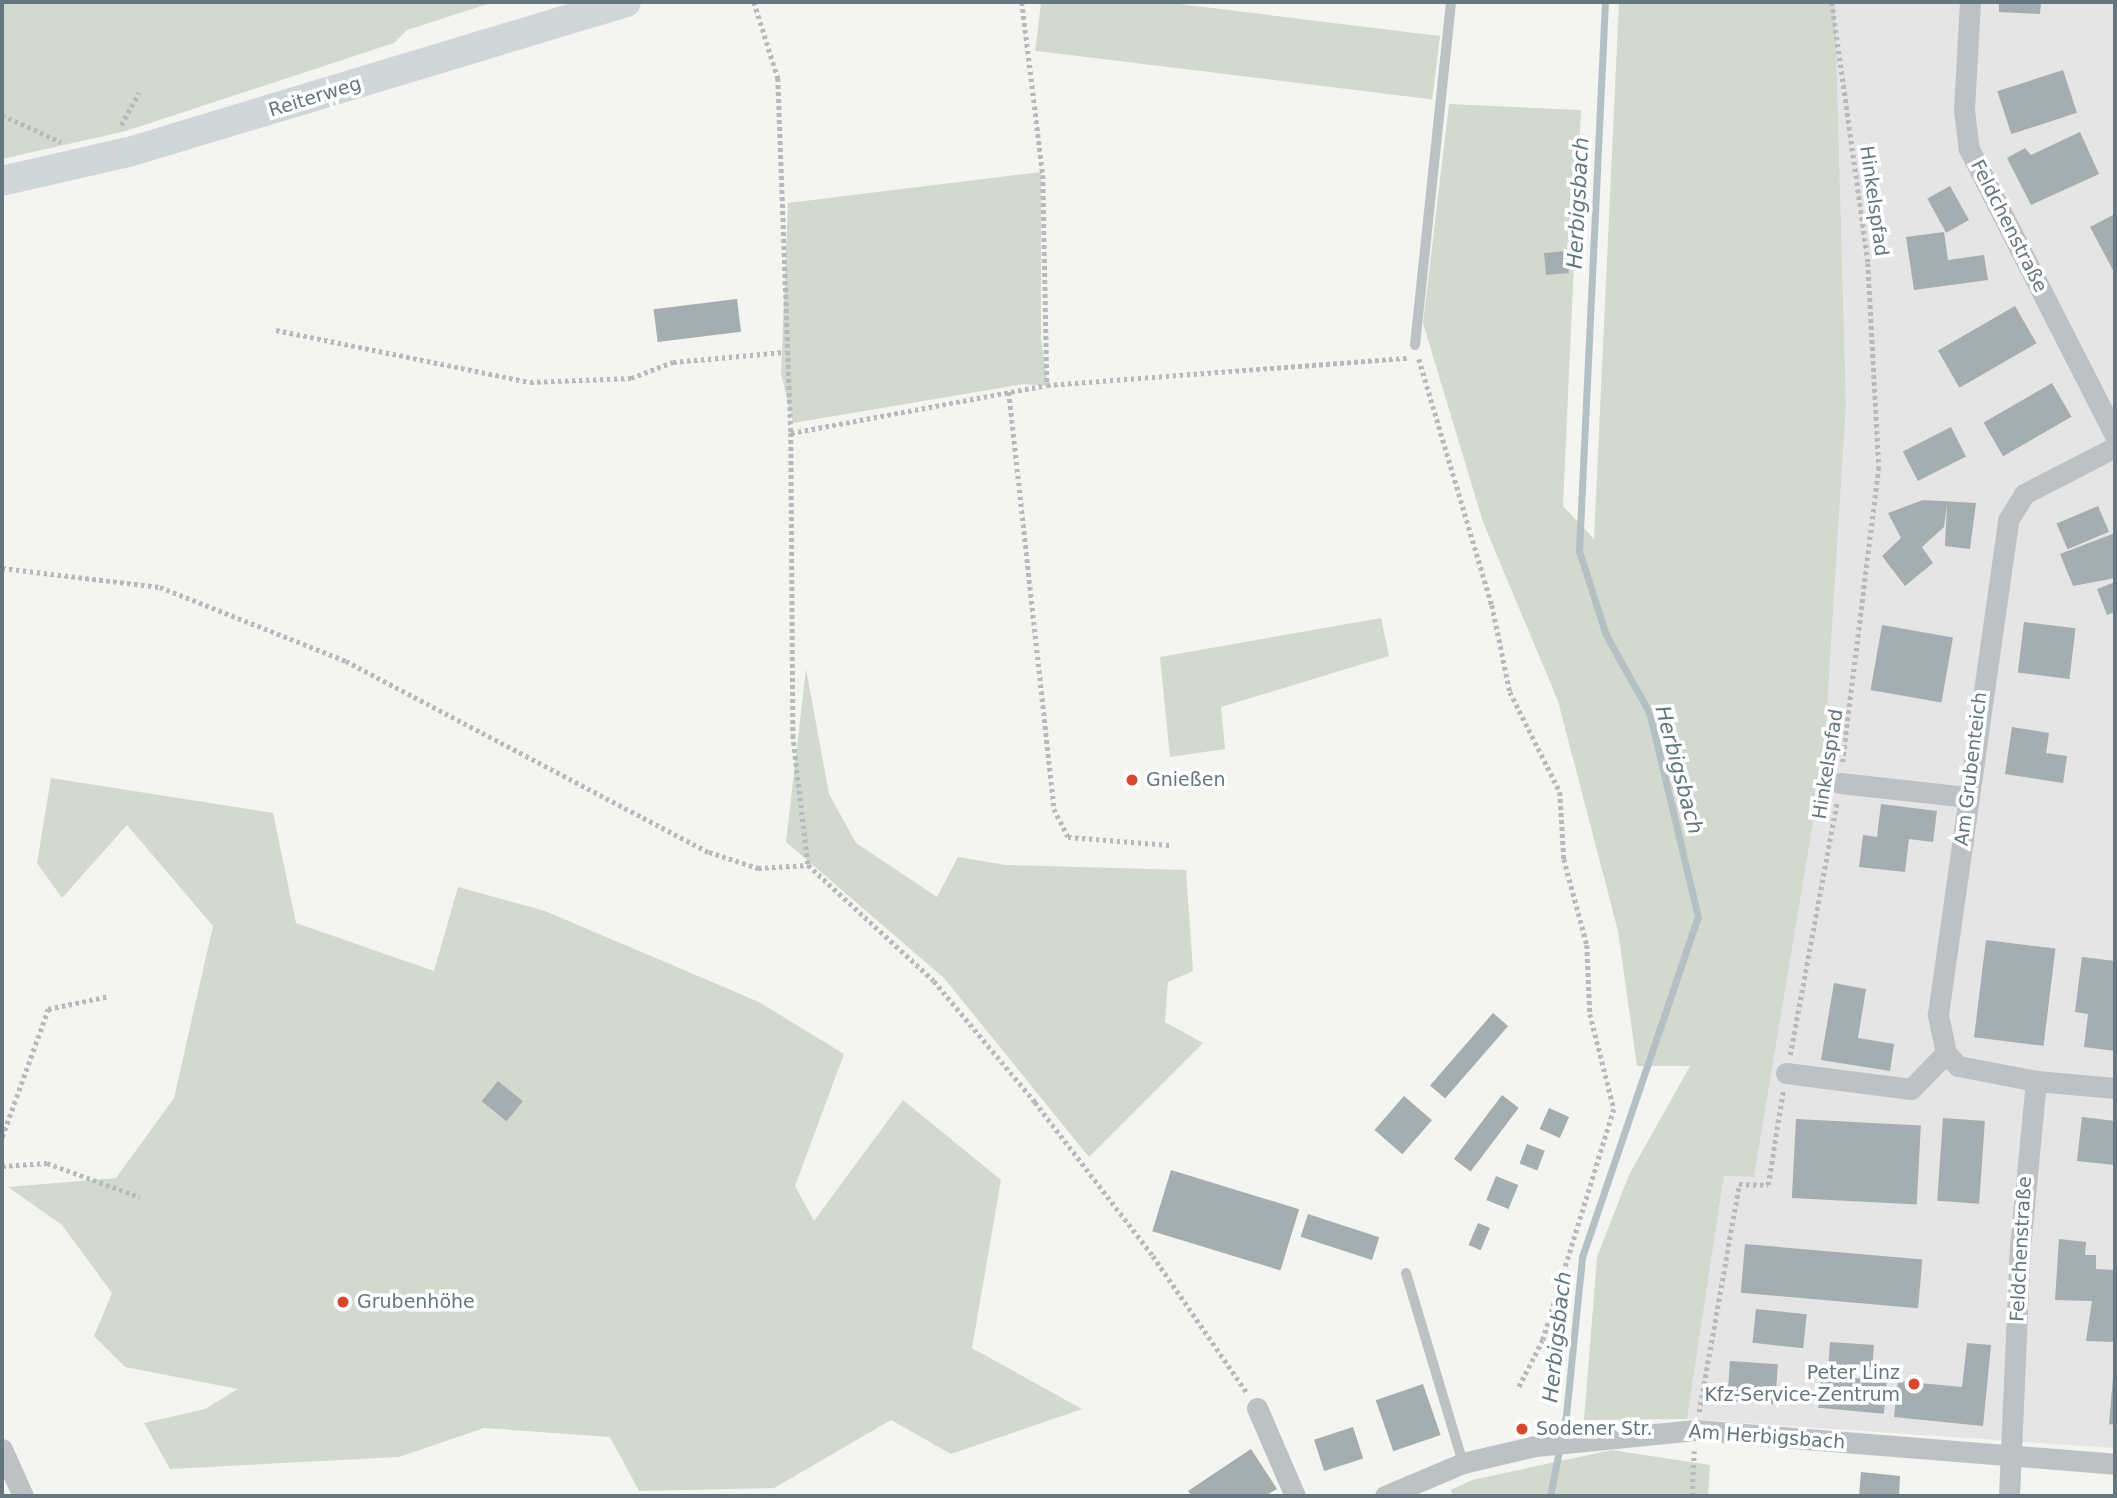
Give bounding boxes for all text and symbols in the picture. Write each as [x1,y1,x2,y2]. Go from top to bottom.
street label: Reiterweg [266,72,364,122]
water label: Herbigsbach [1562,137,1594,269]
street label: Hinkelspfad [1855,144,1893,258]
street label: Feldchenstraße [1966,156,2052,296]
street label: Am Grubenteich [1950,691,1992,847]
water label: Herbigsbach [1650,703,1708,837]
street label: Hinkelspfad [1808,707,1848,821]
place label: Gnießen [1146,769,1225,791]
marker: Gnießen [1124,772,1140,788]
street label: Feldchenstraße [2006,1176,2036,1322]
water label: Herbigsbach [1538,1270,1576,1404]
place label: Grubenhöhe [357,1291,475,1313]
marker: Grubenhöhe [335,1294,351,1310]
place label: Peter Linz Kfz-Service-Zentrum [1704,1362,1900,1406]
marker: Peter Linz Kfz-Service-Zentrum [1906,1376,1922,1392]
place label: Sodener Str. [1536,1418,1653,1440]
street label: Am Herbigsbach [1688,1420,1846,1454]
marker: Sodener Str. [1514,1421,1530,1437]

